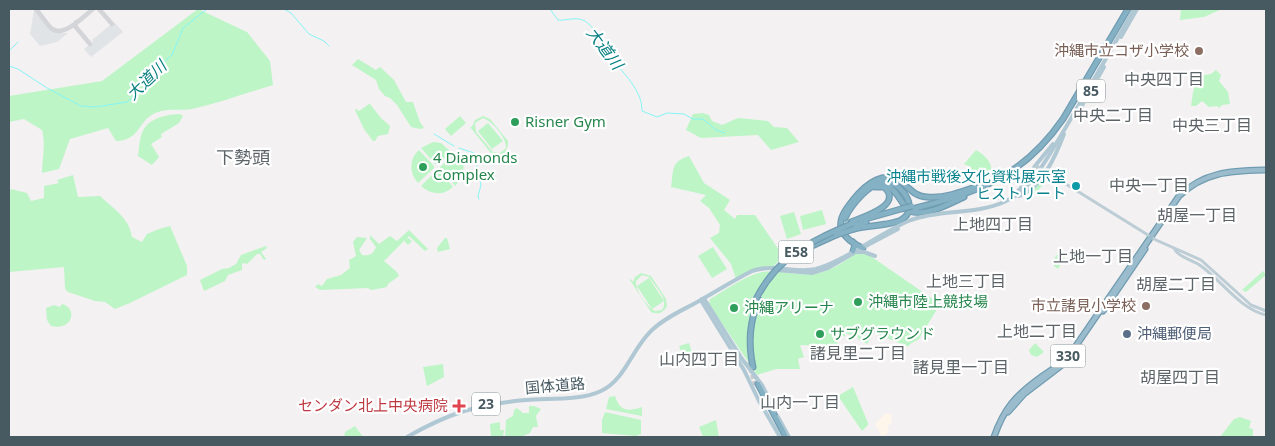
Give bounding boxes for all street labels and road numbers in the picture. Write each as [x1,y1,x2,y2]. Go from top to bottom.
road number: 85 [1077,80,1105,102]
road number: E58 [778,240,814,264]
road number: 330 [1050,344,1086,368]
street label: 国体道路 [524,372,586,398]
road number: 23 [472,392,500,416]

